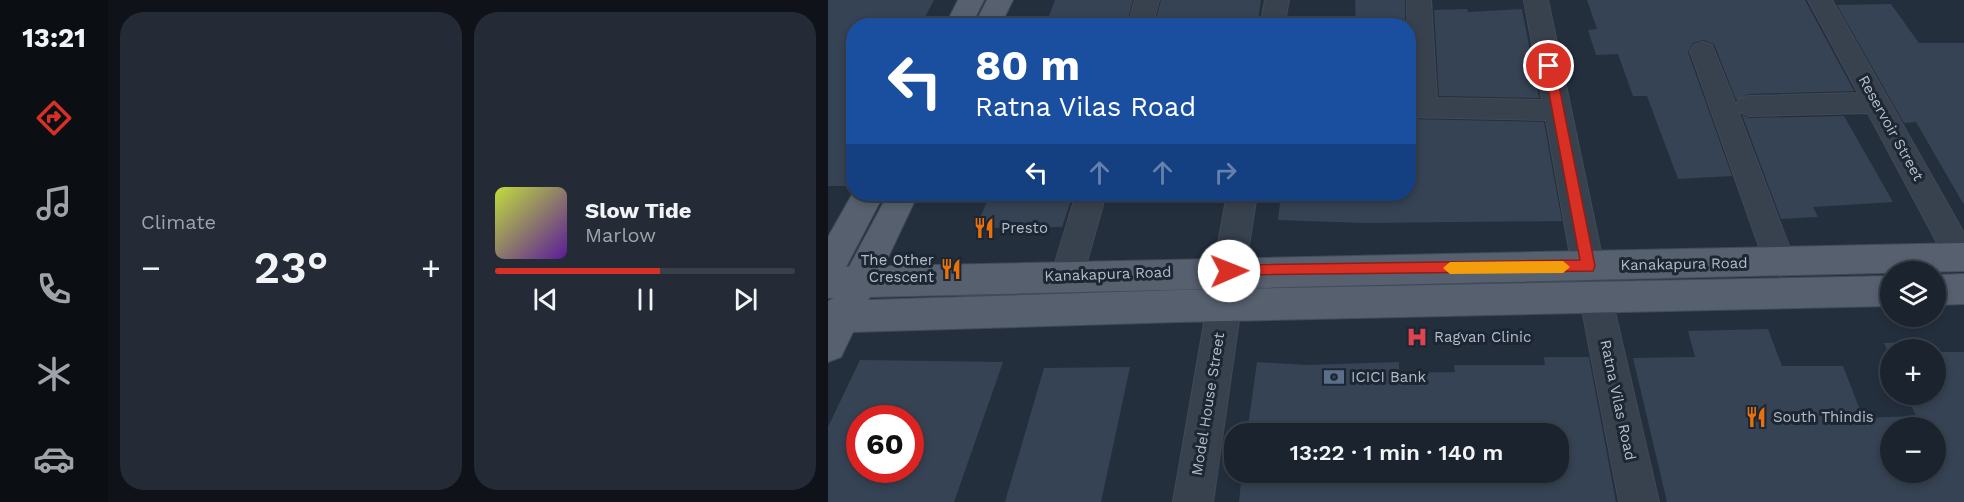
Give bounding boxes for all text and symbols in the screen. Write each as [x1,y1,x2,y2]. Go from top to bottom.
text: 13:21 [22,22,86,54]
pin [1523,40,1574,91]
text: 80 m [975,41,1080,90]
icon: left [876,42,954,120]
icon: arrive [1532,49,1565,82]
street label: Reservoir Street [1855,72,1928,185]
text: Ratna Vilas Road [975,91,1196,123]
icon: directions [33,97,75,139]
icon: left [1020,156,1053,189]
icon: ahead [1083,156,1116,189]
icon: ahead [1146,156,1179,189]
icon: right [1209,156,1242,189]
icon: music [33,182,75,224]
text: Slow Tide [585,198,692,223]
text: Climate [141,210,216,234]
restaurant icon: Presto [972,216,996,240]
place label: Presto [1001,219,1048,237]
text: Marlow [585,223,656,247]
position arrow [1197,239,1261,303]
text: 23° [254,241,328,294]
text: − [141,248,161,287]
text: + [421,248,441,287]
place label: The Other Crescent [861,251,935,286]
street label: Kanakapura Road [1620,254,1748,274]
restaurant icon: The Other Crescent [939,257,963,281]
map controls [1880,261,1946,483]
button: layers [1880,261,1946,327]
street label: Kanakapura Road [1044,263,1172,285]
icon: phone [33,268,75,310]
icon: previous [529,283,562,316]
icon: pause [629,283,662,316]
icon: next [729,283,762,316]
hospital icon: Ragvan Clinic [1405,325,1429,349]
place label: Ragvan Clinic [1434,328,1532,346]
street label: Model House Street [1188,330,1228,477]
street label: Ratna Vilas Road [1596,338,1640,462]
button: + [1880,339,1946,405]
icon: climate [33,353,75,395]
bank icon: ICICI Bank [1322,365,1346,389]
place label: ICICI Bank [1351,368,1427,386]
speed limit sign: 60 [846,405,924,483]
restaurant icon: South Thindis [1744,405,1768,429]
place label: South Thindis [1773,408,1874,426]
button: − [1880,417,1946,483]
icon: car [33,438,75,480]
text: 13:22 · 1 min · 140 m [1290,440,1503,465]

